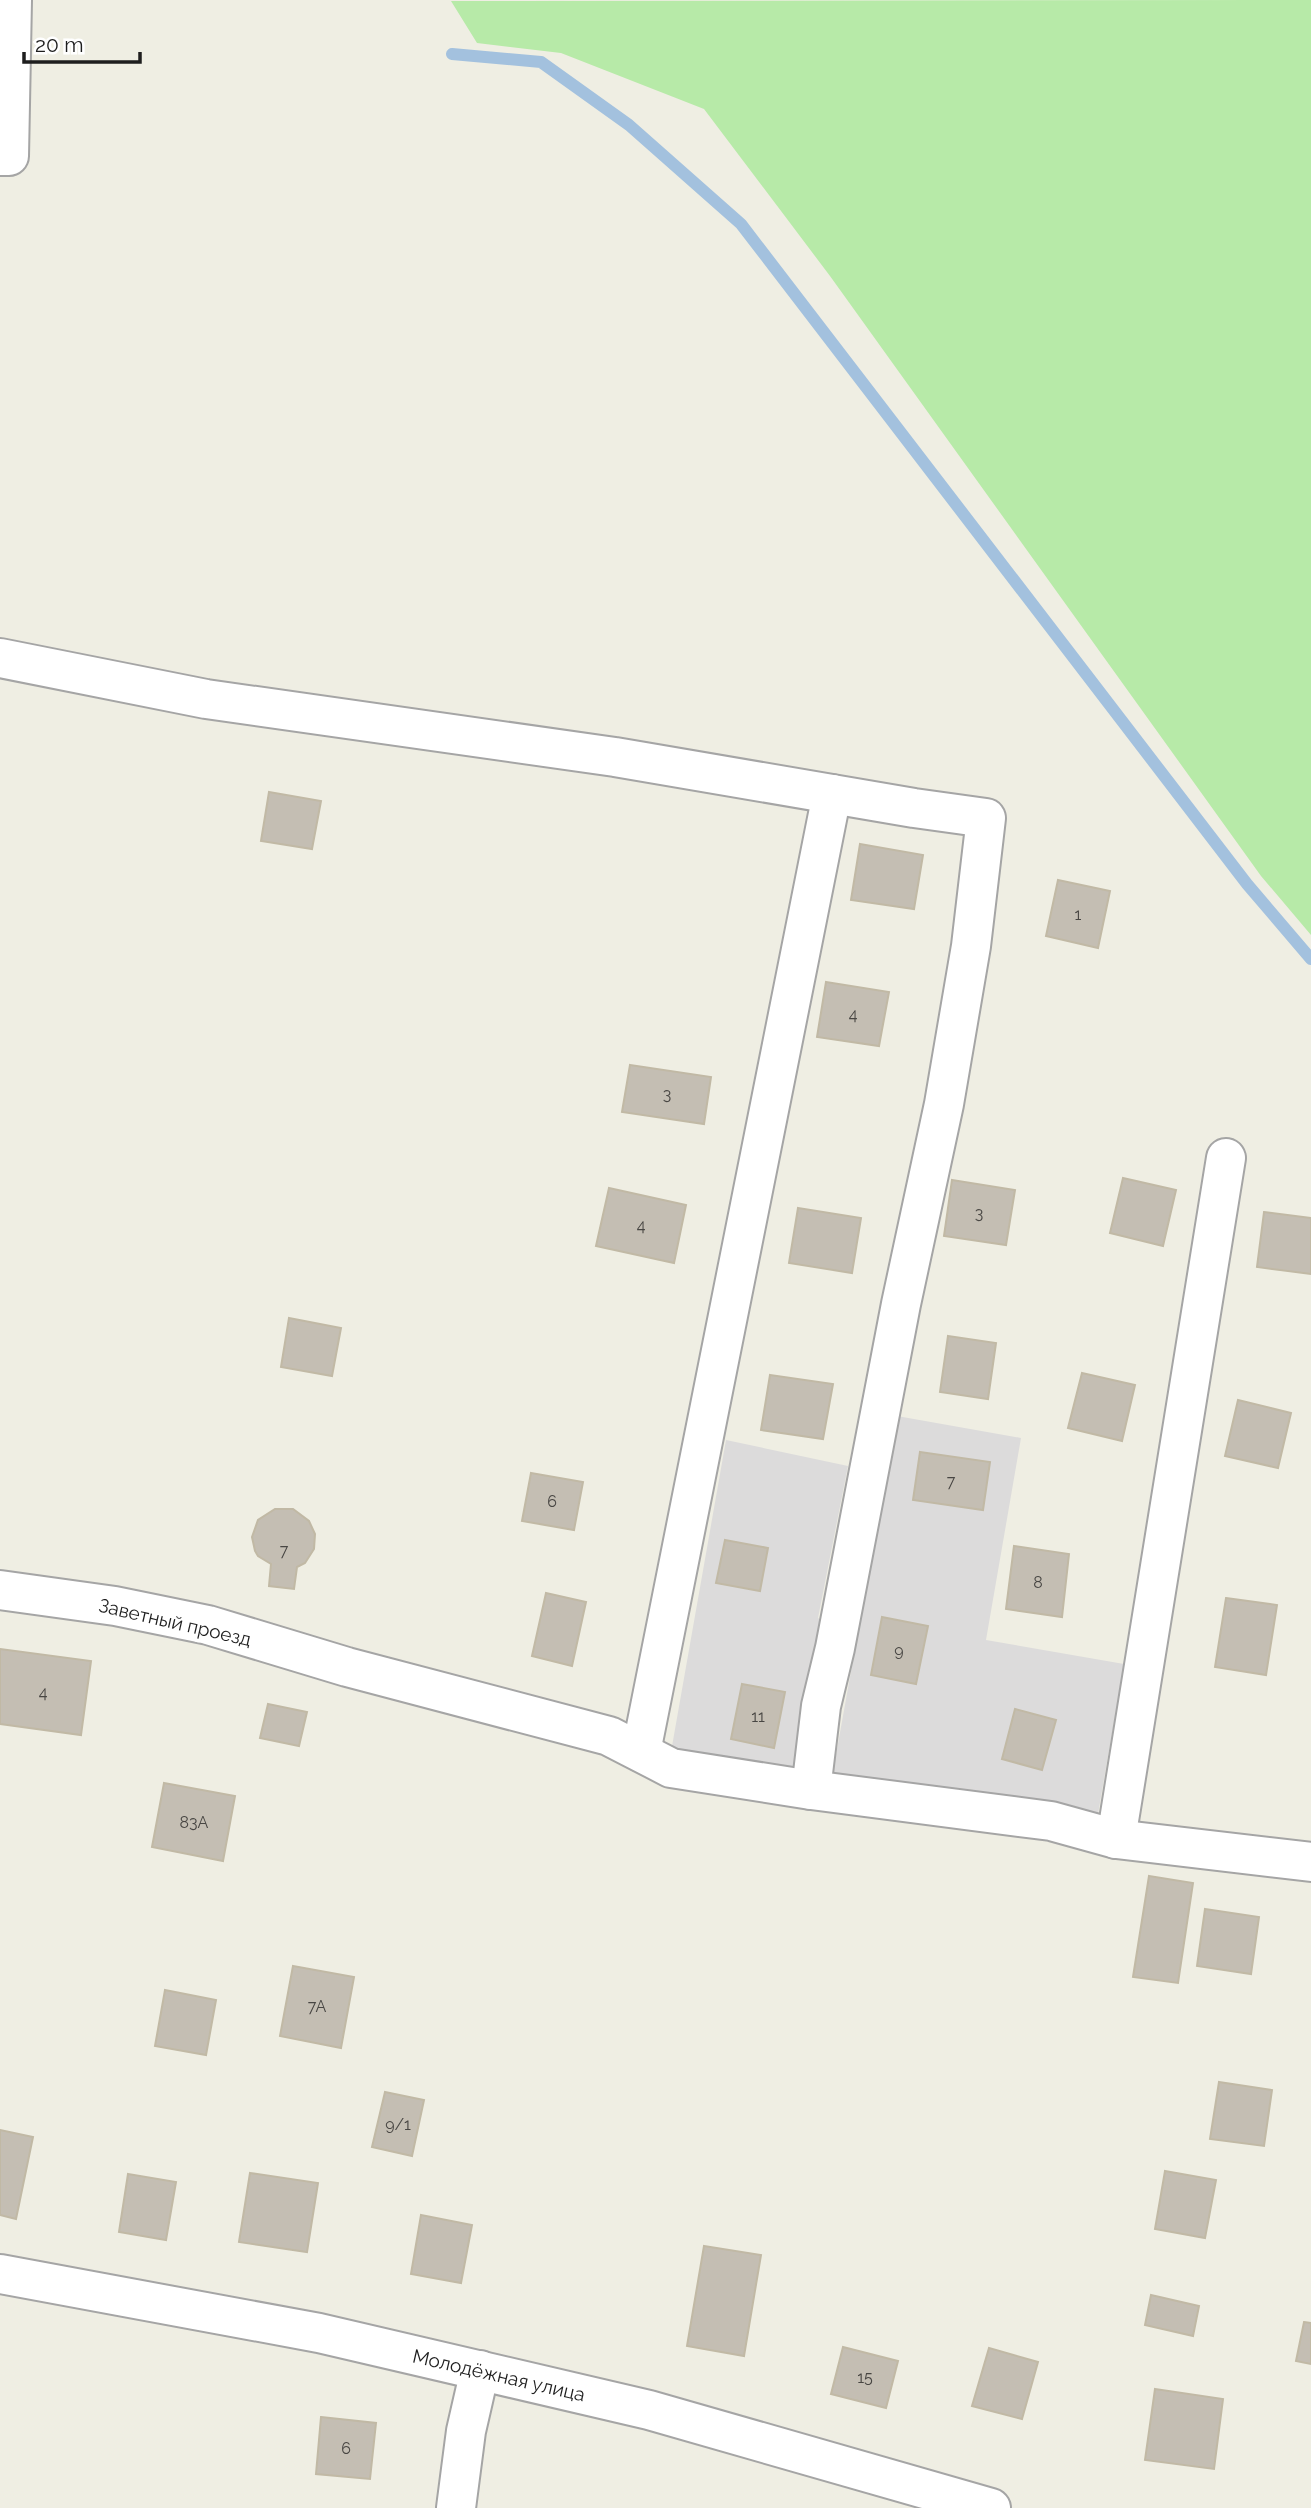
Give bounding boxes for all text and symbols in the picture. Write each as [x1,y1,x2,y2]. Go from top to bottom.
scale bar [24,21,140,65]
text: 20 m [35,32,83,57]
house number: 1 [1075,905,1082,924]
house number: 4 [849,1005,858,1024]
house number: 3 [663,1085,671,1104]
house number: 3 [975,1204,983,1223]
house number: 4 [637,1216,646,1235]
house number: 7 [947,1472,956,1491]
house number: 6 [547,1492,557,1511]
house number: 7 [280,1541,289,1560]
house number: 8 [1033,1573,1043,1592]
street label: Заветный проезд [97,1594,253,1650]
house number: 9 [894,1641,904,1660]
house number: 4 [39,1683,48,1702]
house number: 11 [751,1707,765,1726]
house number: 83А [180,1813,209,1832]
house number: 7А [308,1997,327,2016]
house number: 9/1 [385,2115,411,2134]
street label: Молодёжная улица [411,2344,587,2406]
house number: 15 [857,2368,873,2387]
house number: 6 [341,2439,351,2458]

